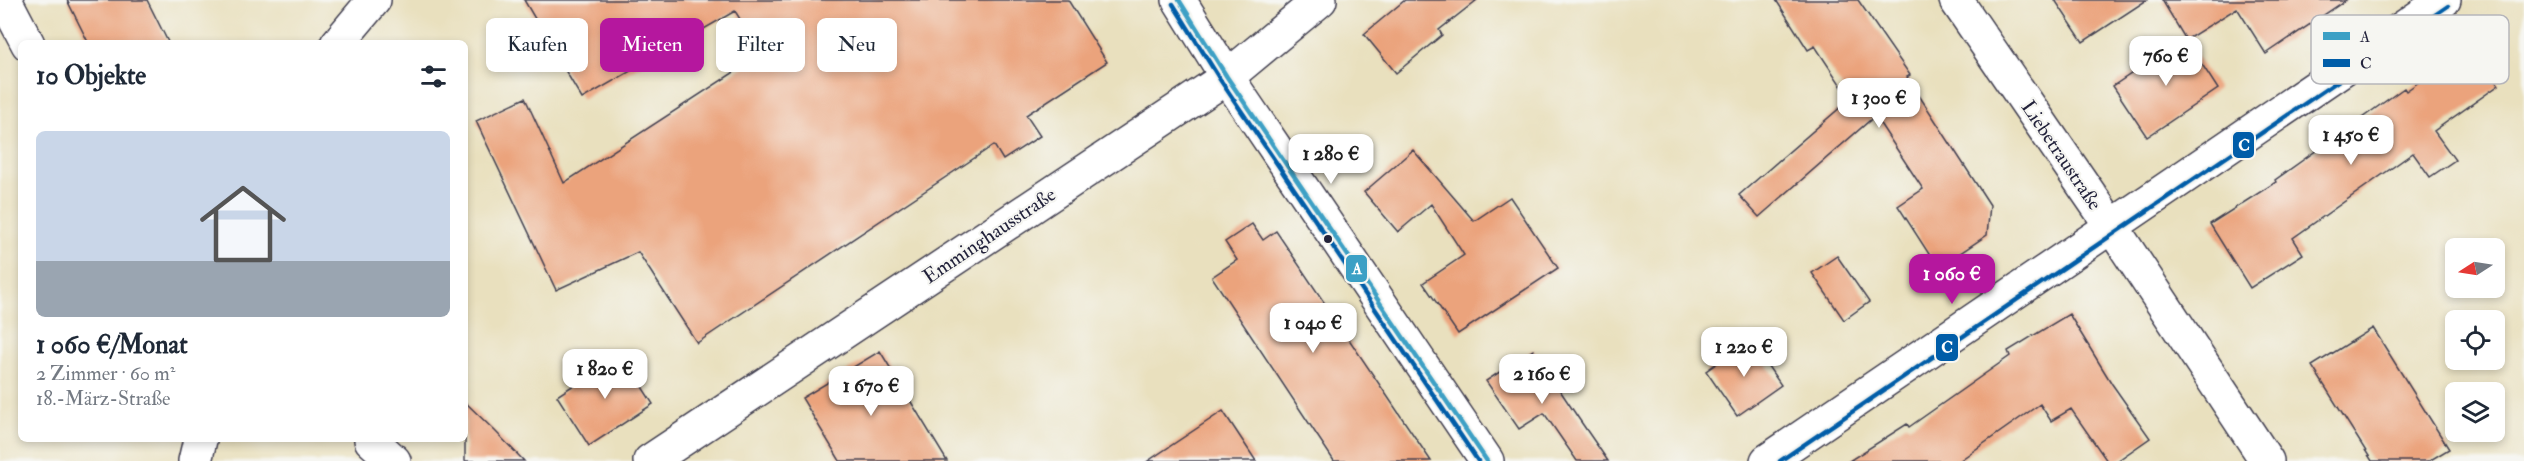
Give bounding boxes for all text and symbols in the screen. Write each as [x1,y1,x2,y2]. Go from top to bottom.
legend [2311,15,2509,84]
chip: Kaufen [486,18,588,72]
chip: Mieten [600,18,704,72]
chip: Filter [716,18,805,72]
chip: Neu [817,18,897,72]
text: A [2359,27,2370,47]
pin: 760 € [2124,36,2208,87]
text: 760 € [2143,43,2189,68]
text: C [2360,54,2372,74]
text: 10 Objekte [36,60,146,92]
icon: filters [417,60,450,93]
pin: 1 300 € [1824,78,1934,129]
text: 1 300 € [1851,85,1907,110]
street label: Liebetraustraße [2016,96,2107,215]
pin: 1 450 € [2296,115,2406,166]
text: 1 450 € [2323,122,2379,147]
line badge: C [2232,131,2255,159]
pin: 1 280 € [1276,134,1386,185]
text: C [2238,136,2250,156]
text: 1 280 € [1302,141,1360,166]
icon: home [189,170,297,278]
street label: Emminghausstraße [918,182,1061,289]
unlabelled marker [1322,233,1334,245]
north arrow [2445,238,2505,298]
map controls [2445,238,2505,442]
line badge: A [1345,254,1368,283]
pin: 1 060 € [1897,254,2007,305]
text: A [1351,259,1363,279]
text: 1 060 € [1923,261,1981,286]
pin: 1 040 € [1258,303,1368,354]
text: 1 040 € [1284,310,1342,335]
button: locate [2445,310,2505,370]
pin: 1 220 € [1689,327,1799,378]
text: 1 060 €/Monat [36,329,188,361]
line badge: C [1935,333,1959,362]
text: 1 220 € [1715,334,1773,359]
text: C [1941,338,1953,358]
pin: 1 820 € [550,349,660,400]
pin: 2 160 € [1487,354,1597,405]
text: 1 820 € [576,356,634,381]
text: 2 Zimmer · 60 m² [36,361,175,386]
text: 2 160 € [1513,361,1571,386]
pin: 1 670 € [816,366,926,417]
text: 1 670 € [843,373,899,398]
button: layers [2445,382,2505,442]
text: 18.-März-Straße [36,386,170,411]

